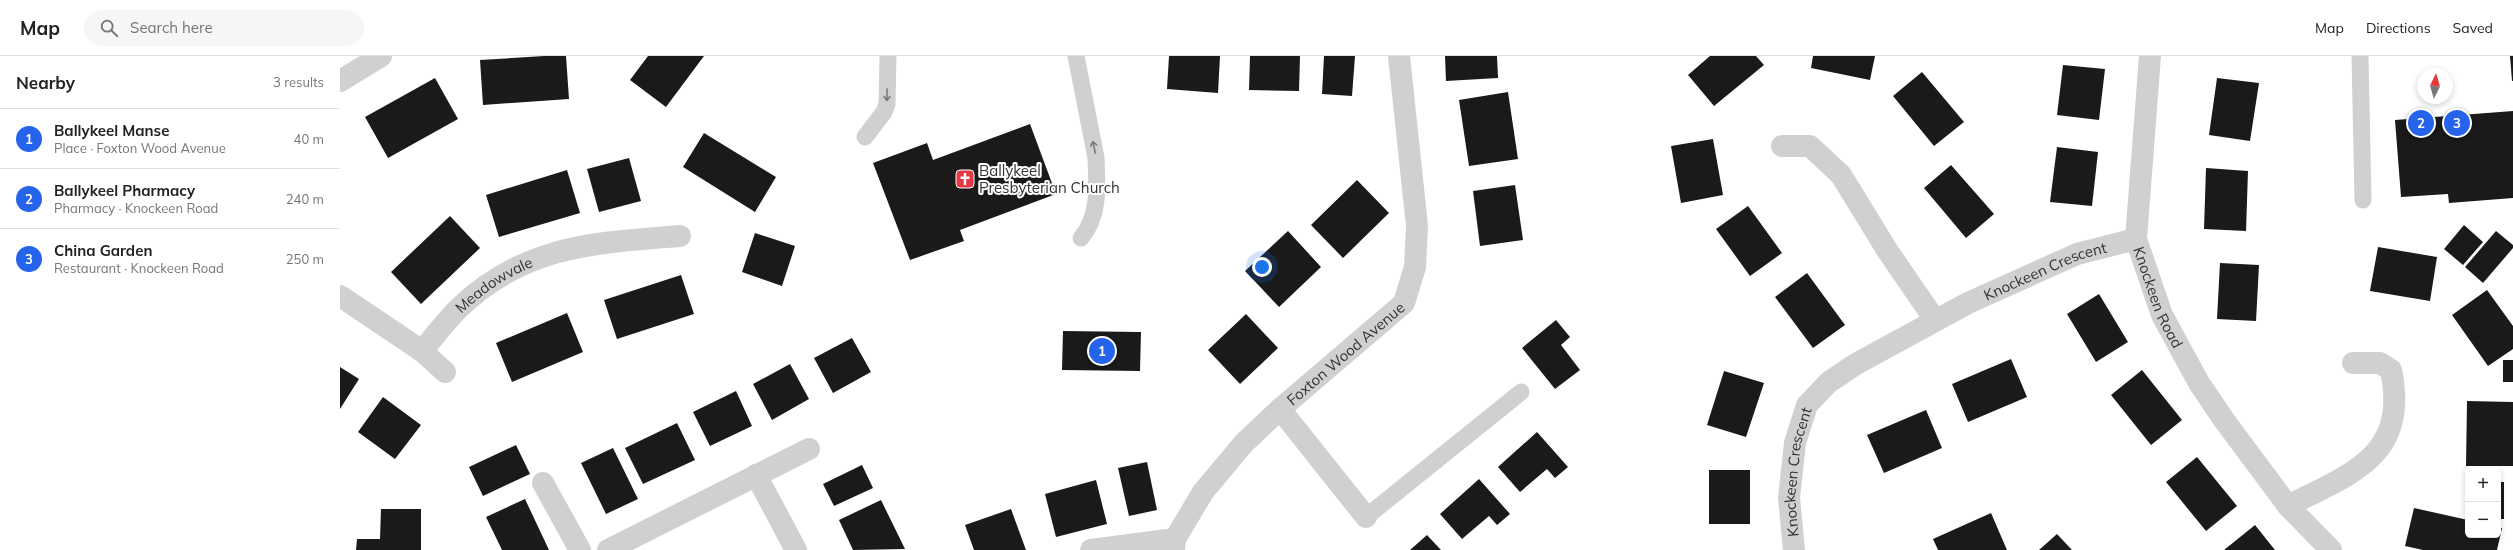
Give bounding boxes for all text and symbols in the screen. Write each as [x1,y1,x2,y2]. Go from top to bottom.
search box [84,10,364,46]
text: Map [20,16,60,40]
icon: search [98,17,120,39]
text: Search here [130,18,213,37]
text: Map [2315,19,2344,37]
text: Directions [2366,19,2431,37]
text: Saved [2453,19,2493,37]
north arrow [2417,68,2453,104]
text: Nearby [16,72,75,93]
text: 3 results [273,74,324,90]
one-way arrow [883,88,891,101]
pin: 2 [2408,108,2434,138]
pin: 3 [2444,108,2470,138]
text: Ballykeel Manse [54,121,169,140]
text: 1 [25,131,33,147]
text: 40 m [294,131,324,147]
text: Place · Foxton Wood Avenue [54,140,226,156]
one-way arrow [1090,141,1098,154]
place label: Ballykeel Presbyterian Church [979,161,1120,197]
church icon: Ballykeel Presbyterian Church [954,168,976,190]
text: Ballykeel Pharmacy [54,181,195,200]
text: 2 [25,191,33,207]
text: 240 m [286,191,324,207]
text: Pharmacy · Knockeen Road [54,200,218,216]
street label: Knockeen Crescent [1980,237,2109,304]
text: China Garden [54,241,152,260]
street label: Knockeen Road [2130,244,2188,351]
text: 3 [25,251,33,267]
text: 250 m [286,251,324,267]
street label: Meadowvale [451,252,535,317]
your location [1252,257,1272,277]
text: Restaurant · Knockeen Road [54,260,224,276]
street label: Foxton Wood Avenue [1282,298,1408,409]
pin: 1 [1089,336,1115,366]
street label: Knockeen Crescent [1779,405,1815,538]
map controls [2465,466,2501,538]
button: + [2465,466,2501,502]
button: − [2465,502,2501,538]

